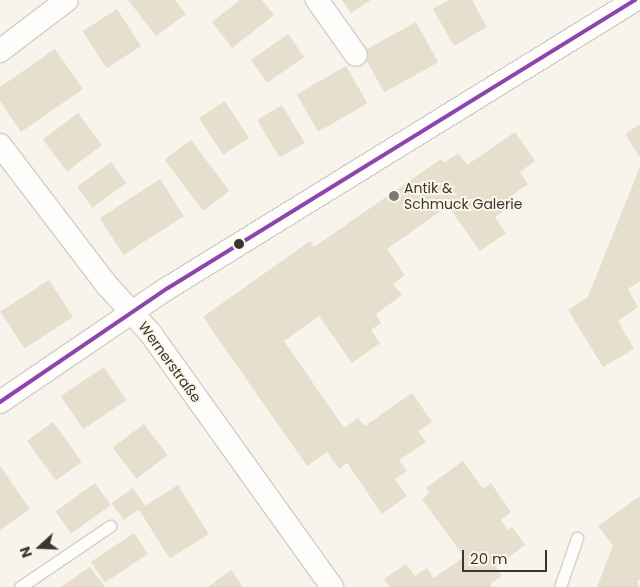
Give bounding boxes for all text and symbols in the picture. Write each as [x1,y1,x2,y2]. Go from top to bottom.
place label: Antik & Schmuck Galerie [404,180,522,212]
marker: Antik & Schmuck Galerie [388,190,400,202]
unlabelled marker [234,239,244,249]
street label: Wernerstraße [135,318,205,406]
north arrow [15,522,65,572]
scale bar [465,540,550,572]
text: N [15,544,37,560]
text: 20 m [470,548,508,569]

